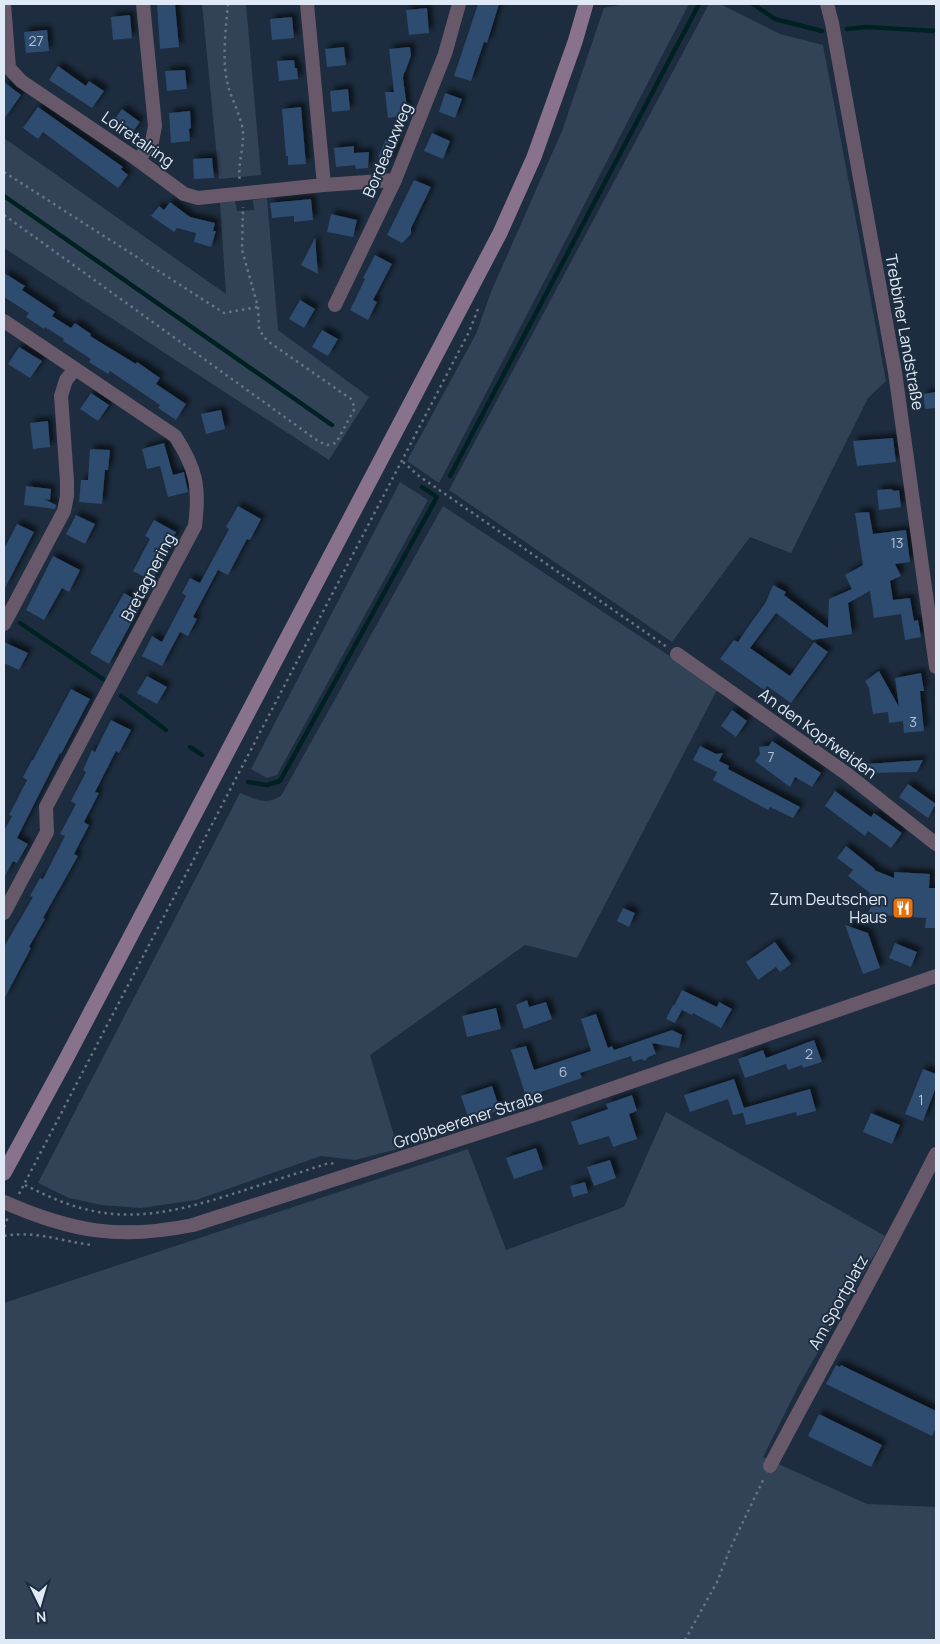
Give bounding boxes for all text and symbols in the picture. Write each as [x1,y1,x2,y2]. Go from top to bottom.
house number: 27 [28,31,44,50]
street label: Bordeauxweg [357,99,417,201]
street label: Loiretalring [97,106,179,172]
street label: Trebbiner Landstraße [880,252,930,412]
street label: Bretagnering [116,529,180,625]
house number: 13 [890,533,904,552]
street label: An den Kopfweiden [755,683,881,783]
house number: 3 [909,712,917,731]
house number: 7 [767,747,775,766]
place label: Zum Deutschen Haus [770,888,887,928]
restaurant icon: Zum Deutschen Haus [891,896,915,920]
house number: 2 [805,1044,813,1063]
house number: 6 [559,1062,567,1081]
street label: Großbeerener Straße [390,1084,546,1154]
house number: 1 [918,1090,924,1109]
street label: Am Sportplatz [803,1251,873,1353]
north arrow [15,1579,65,1629]
text: N [35,1608,47,1627]

